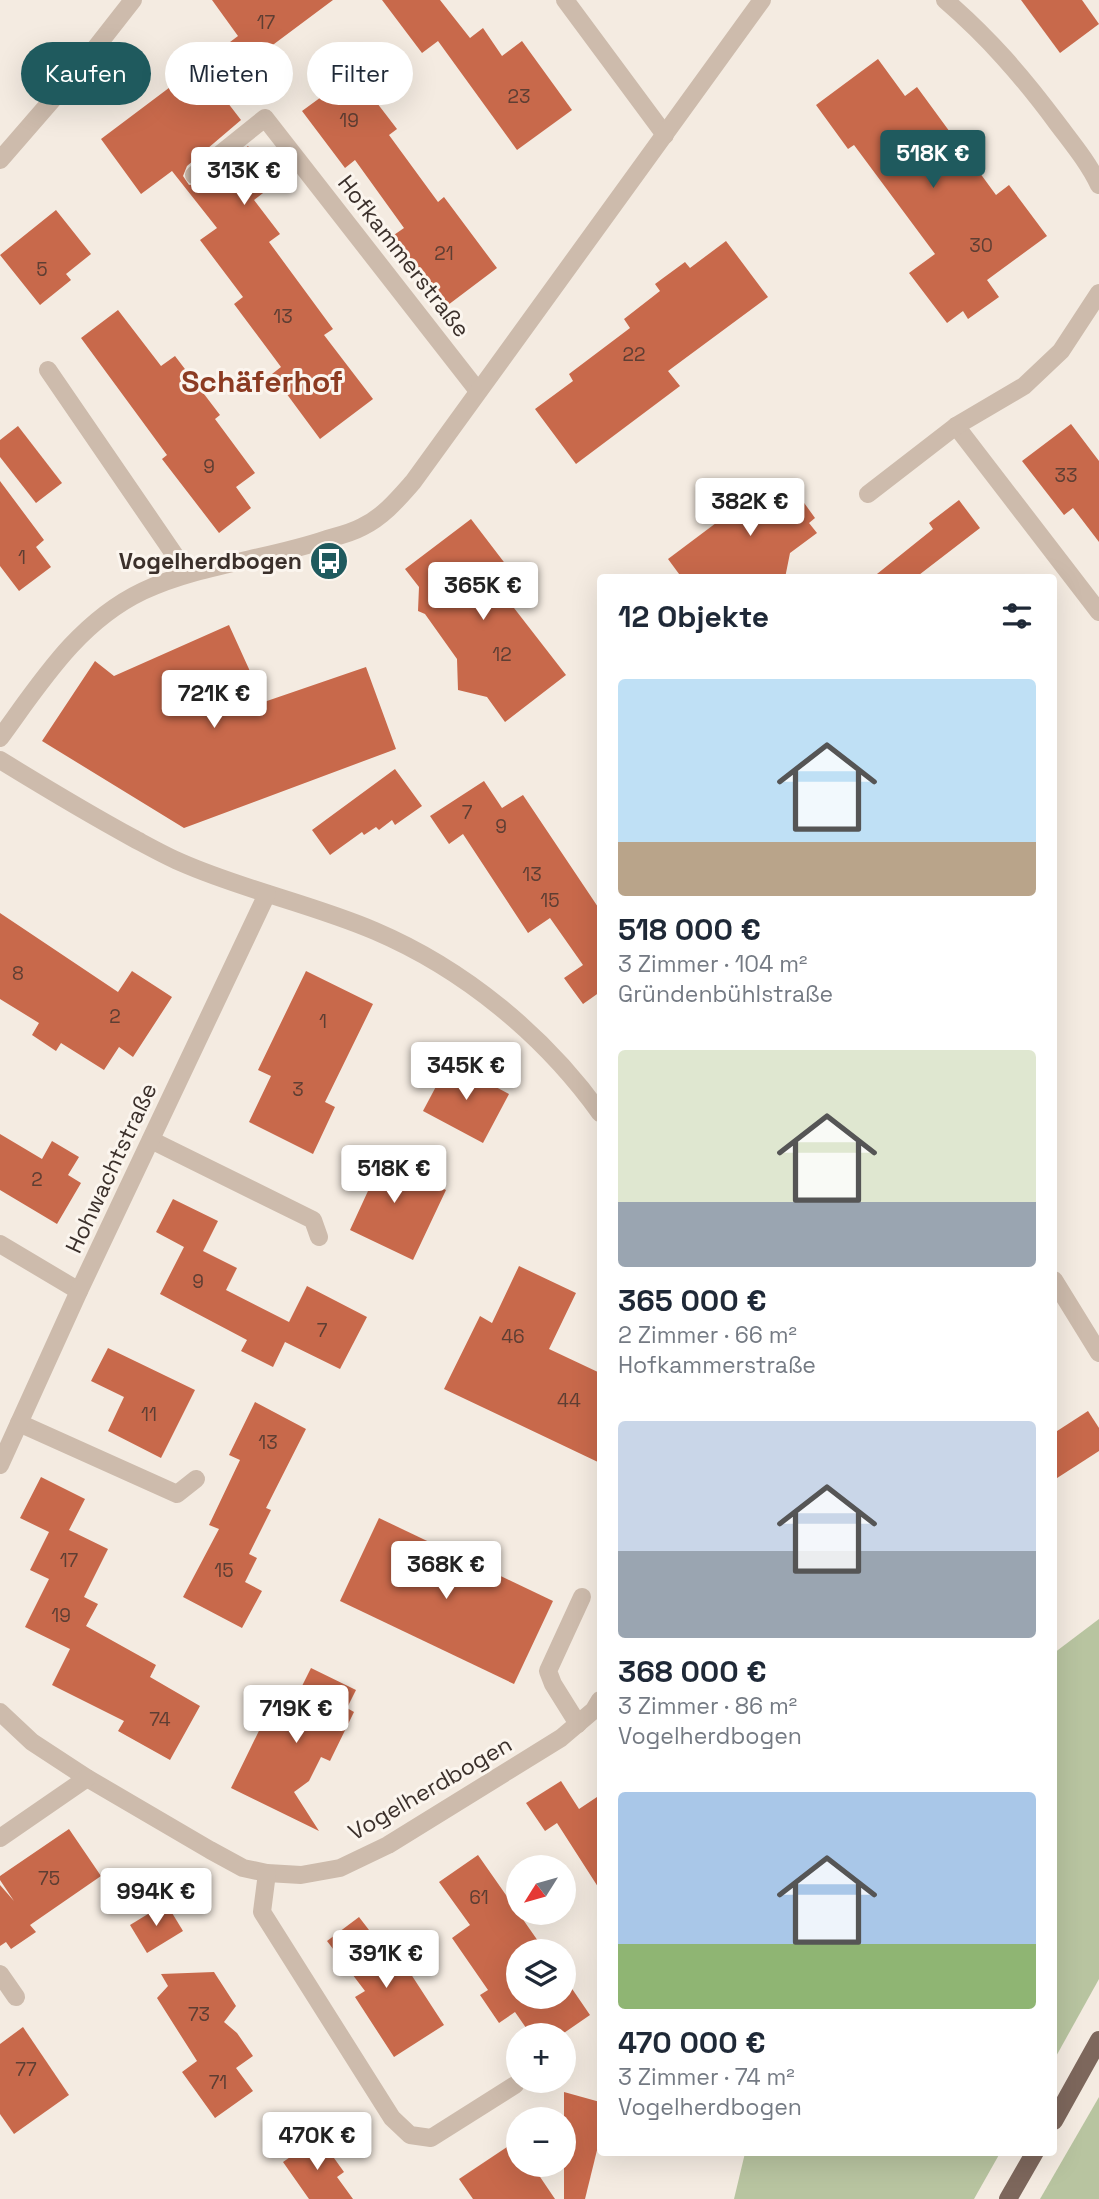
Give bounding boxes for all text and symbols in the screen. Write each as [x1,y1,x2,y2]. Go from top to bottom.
house number: 17 [257,10,276,35]
chip: Kaufen [21,42,151,105]
chip: Mieten [165,42,293,105]
chip: Filter [307,42,413,105]
house number: 23 [508,84,530,109]
house number: 19 [339,108,359,133]
pin: 518K € [876,130,990,190]
text: 518K € [896,138,970,168]
pin: 313K € [187,148,301,207]
text: 313K € [207,155,281,185]
street label: Hofkammerstraße [331,169,477,343]
house number: 30 [969,233,993,258]
house number: 21 [434,241,454,266]
house number: 5 [36,257,48,282]
house number: 13 [273,304,293,329]
house number: 22 [623,342,645,367]
district label: Schäferhof [181,362,343,401]
house number: 9 [203,454,215,479]
house number: 33 [1055,463,1077,488]
pin: 382K € [693,478,807,538]
text: 382K € [711,486,789,516]
bus stop icon: Vogelherdbogen [308,540,350,582]
house number: 1 [18,545,26,570]
place label: Vogelherdbogen [119,546,302,576]
pin: 365K € [426,562,540,622]
text: 365K € [444,570,522,600]
text: 12 Objekte [618,597,769,636]
icon: filters [998,597,1036,635]
house number: 12 [492,642,512,667]
pin: 721K € [157,670,271,730]
text: 721K € [178,678,250,708]
icon: home [764,724,890,850]
house number: 7 [462,800,473,825]
house number: 9 [495,814,507,839]
house number: 13 [522,862,542,887]
house number: 15 [540,888,560,913]
text: 518 000 € [618,910,761,949]
text: 3 Zimmer · 104 m² [618,949,808,979]
house number: 8 [12,961,24,986]
text: Gründenbühlstraße [618,979,833,1009]
house number: 2 [109,1004,121,1029]
house number: 1 [319,1009,327,1034]
pin: 345K € [409,1042,523,1102]
text: 345K € [427,1050,505,1080]
house number: 3 [292,1077,304,1102]
street label: Hohwachtstraße [58,1078,164,1258]
icon: home [764,1095,890,1221]
pin: 518K € [337,1146,451,1205]
text: 518K € [357,1153,431,1183]
house number: 2 [31,1167,43,1192]
house number: 9 [192,1269,204,1294]
text: 365 000 € [618,1281,767,1320]
house number: 7 [317,1318,328,1343]
text: 2 Zimmer · 66 m² [618,1320,797,1350]
house number: 46 [501,1324,525,1349]
text: Hofkammerstraße [618,1350,816,1380]
house number: 44 [557,1388,581,1413]
house number: 11 [141,1402,157,1427]
house number: 13 [258,1430,278,1455]
icon: home [764,1466,890,1592]
pin: 368K € [389,1542,503,1601]
house number: 17 [60,1548,79,1573]
text: 368K € [407,1549,485,1579]
house number: 15 [214,1558,234,1583]
house number: 19 [51,1603,71,1628]
text: 368 000 € [618,1652,767,1691]
pin: 719K € [239,1686,353,1745]
text: 3 Zimmer · 86 m² [618,1691,797,1721]
text: 719K € [260,1693,332,1723]
house number: 74 [149,1707,171,1732]
text: Vogelherdbogen [618,1721,802,1751]
street label: Vogelherdbogen [343,1729,517,1847]
icon: home [764,1837,890,1963]
north arrow [506,1855,576,1925]
map controls [506,1855,576,2177]
house number: 75 [38,1866,60,1891]
pin: 994K € [99,1868,213,1928]
text: 994K € [117,1876,195,1906]
house number: 61 [469,1885,489,1910]
pin: 391K € [329,1930,443,1990]
text: 391K € [349,1938,423,1968]
button: layers [506,1939,576,2009]
house number: 73 [188,2002,210,2027]
button: + [506,2023,576,2093]
text: 470 000 € [618,2023,766,2062]
house number: 77 [15,2057,37,2082]
text: 3 Zimmer · 74 m² [618,2062,795,2092]
house number: 71 [209,2070,227,2095]
text: Vogelherdbogen [618,2092,802,2122]
button: − [506,2107,576,2177]
pin: 470K € [260,2112,374,2172]
text: 470K € [278,2120,356,2150]

